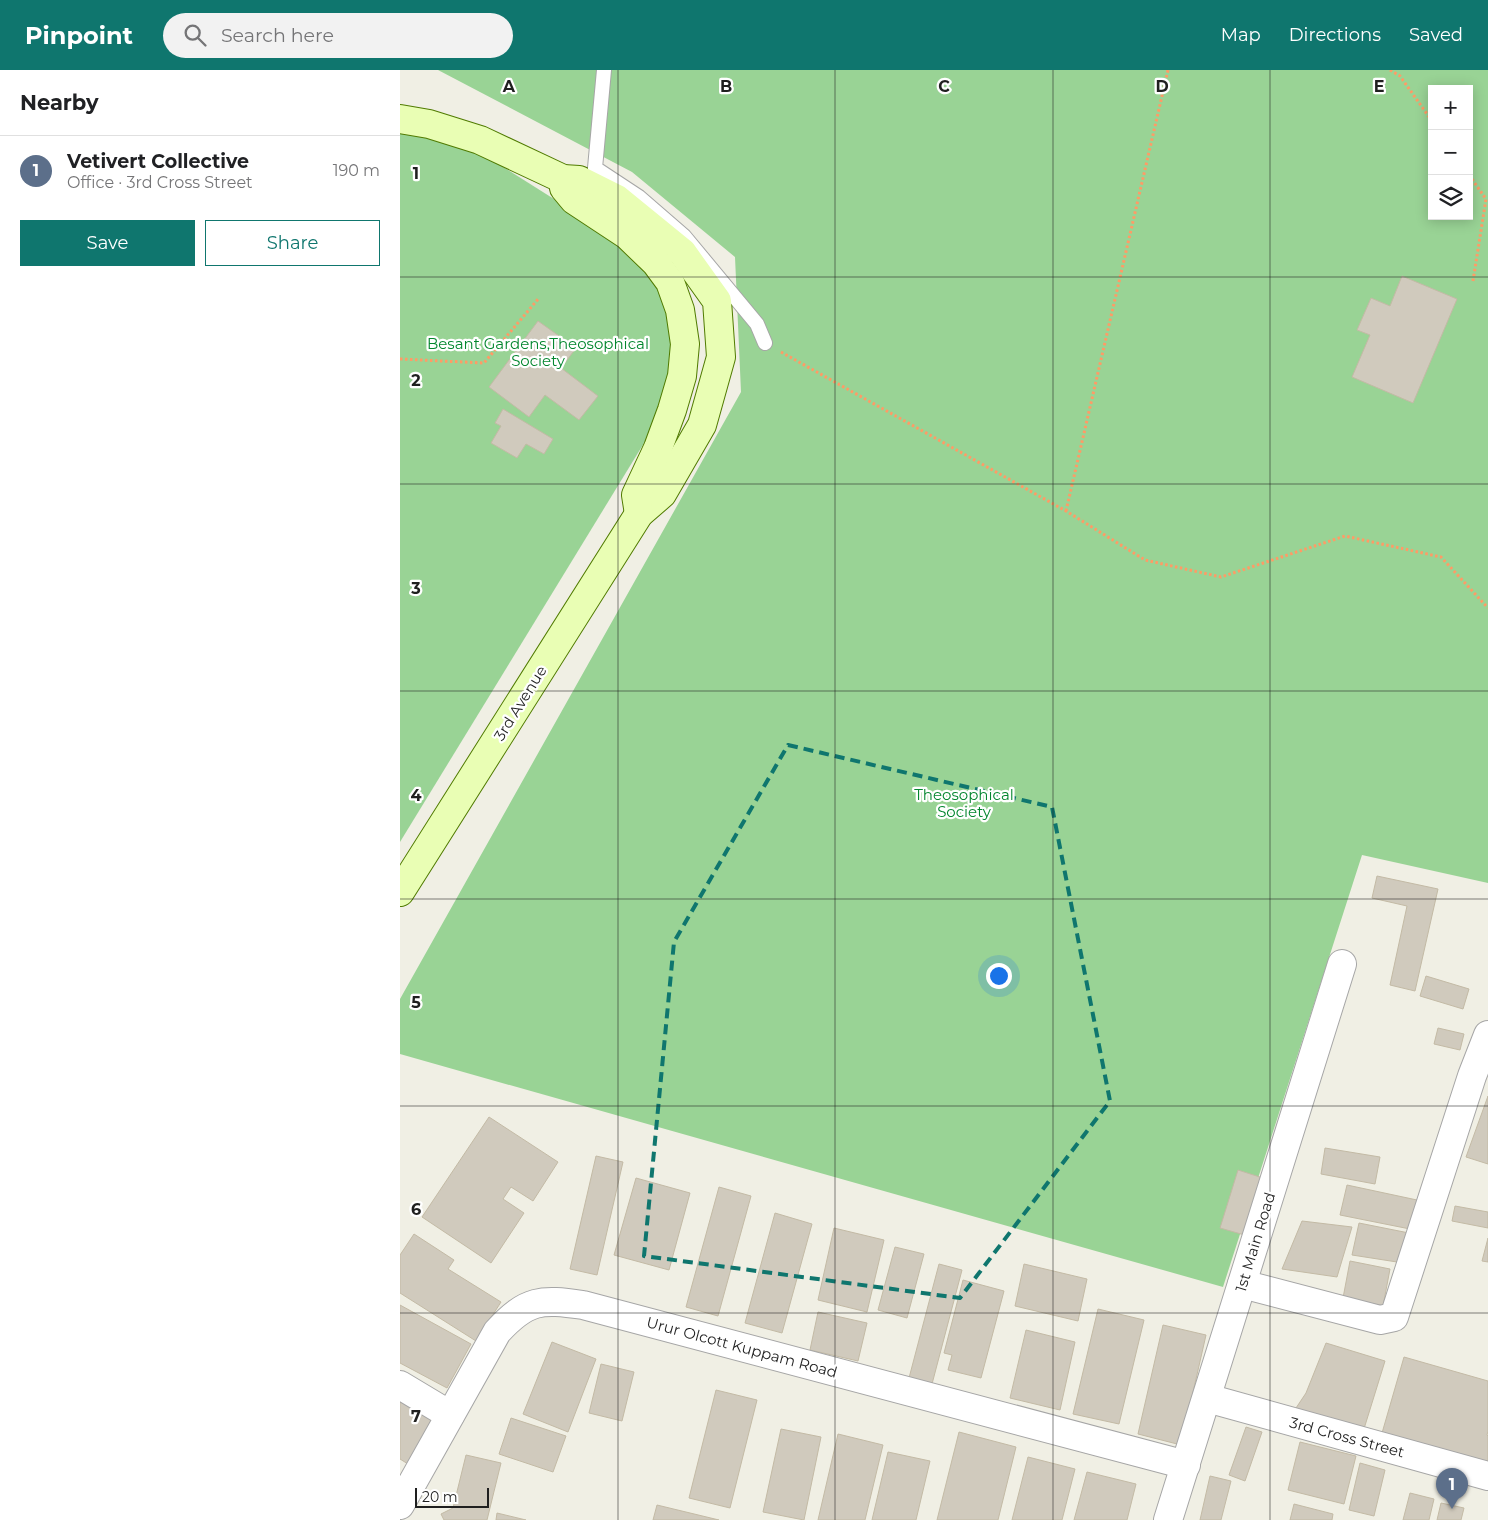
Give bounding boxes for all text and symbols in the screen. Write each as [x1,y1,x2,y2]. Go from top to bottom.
search box [163,13,513,58]
text: Pinpoint [25,21,133,50]
icon: search [181,21,209,49]
text: Search here [221,24,334,47]
text: Map [1221,24,1261,46]
text: Directions [1289,24,1381,46]
text: Saved [1409,24,1463,46]
text: A [502,77,516,96]
text: B [720,77,732,96]
text: C [938,77,950,96]
text: D [1155,77,1169,96]
text: E [1374,77,1384,96]
map controls [1428,85,1473,220]
button: + [1428,85,1473,130]
text: Nearby [20,90,99,115]
button: − [1428,130,1473,175]
text: Vetivert Collective [67,150,249,173]
text: 1 [33,161,39,180]
text: 190 m [333,161,380,180]
text: 1 [413,164,419,183]
text: Office · 3rd Cross Street [67,173,253,192]
button: layers [1428,175,1473,220]
button: Save [20,220,195,266]
button: Share [205,220,380,266]
park label: Besant Gardens,Theosophical Society [427,334,649,370]
text: 2 [411,371,421,390]
text: 3 [410,579,421,598]
street label: 3rd Avenue [489,662,551,744]
park label: Theosophical Society [914,785,1014,821]
text: 4 [410,786,422,805]
your location [986,963,1012,989]
text: 5 [411,993,421,1012]
street label: 1st Main Road [1231,1190,1279,1294]
text: 6 [411,1200,421,1219]
street label: Urur Olcott Kuppam Road [644,1312,840,1382]
text: 7 [411,1407,421,1426]
street label: 3rd Cross Street [1287,1413,1407,1461]
pin: 1 [1436,1468,1468,1509]
scale bar [415,1485,489,1508]
text: 20 m [422,1488,458,1506]

